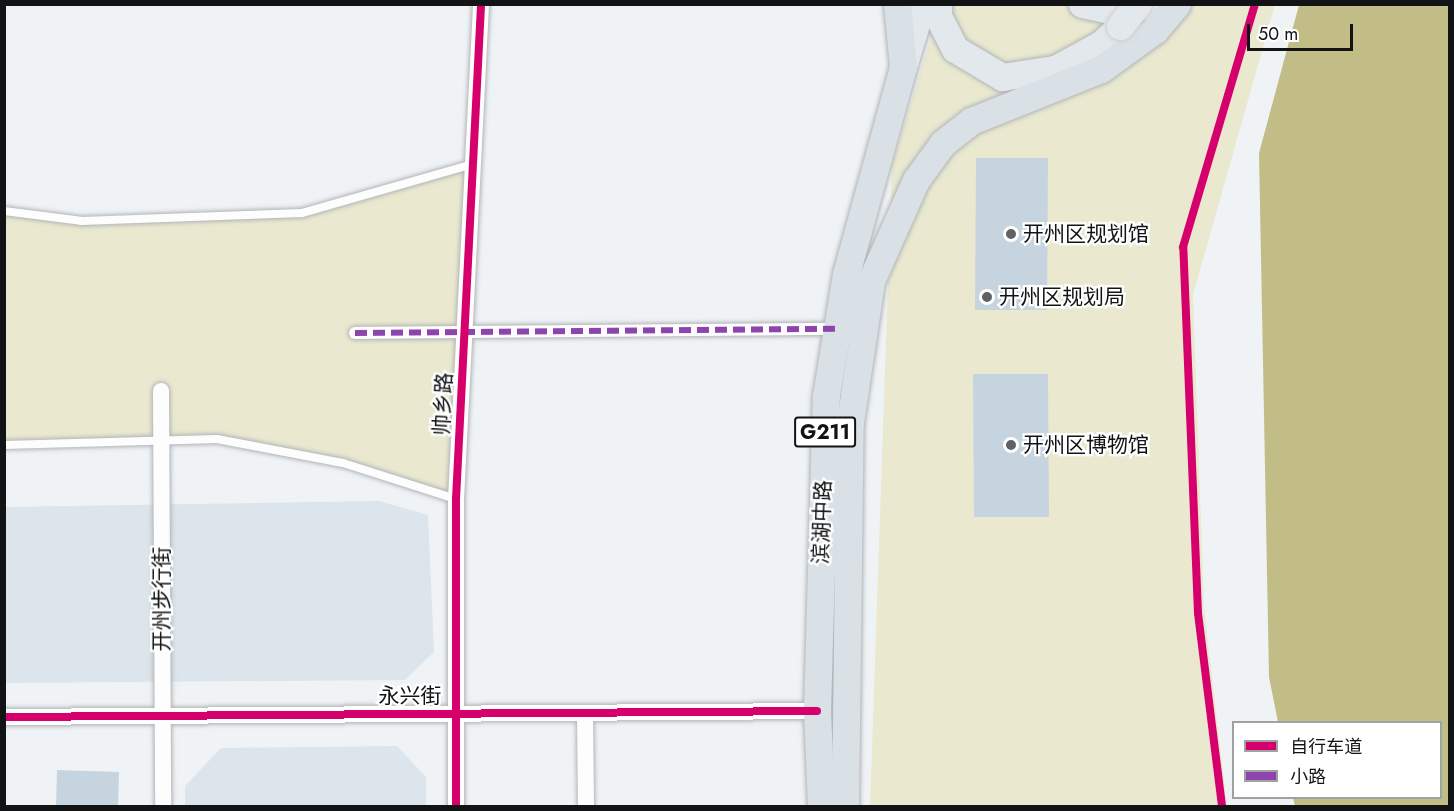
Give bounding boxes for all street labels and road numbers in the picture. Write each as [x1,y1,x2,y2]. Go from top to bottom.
street label: 帅乡路 [429,372,457,436]
road number: G211 [794,415,856,449]
street label: 滨湖中路 [808,480,836,564]
street label: 开州步行街 [149,547,175,651]
street label: 永兴街 [379,683,441,709]

